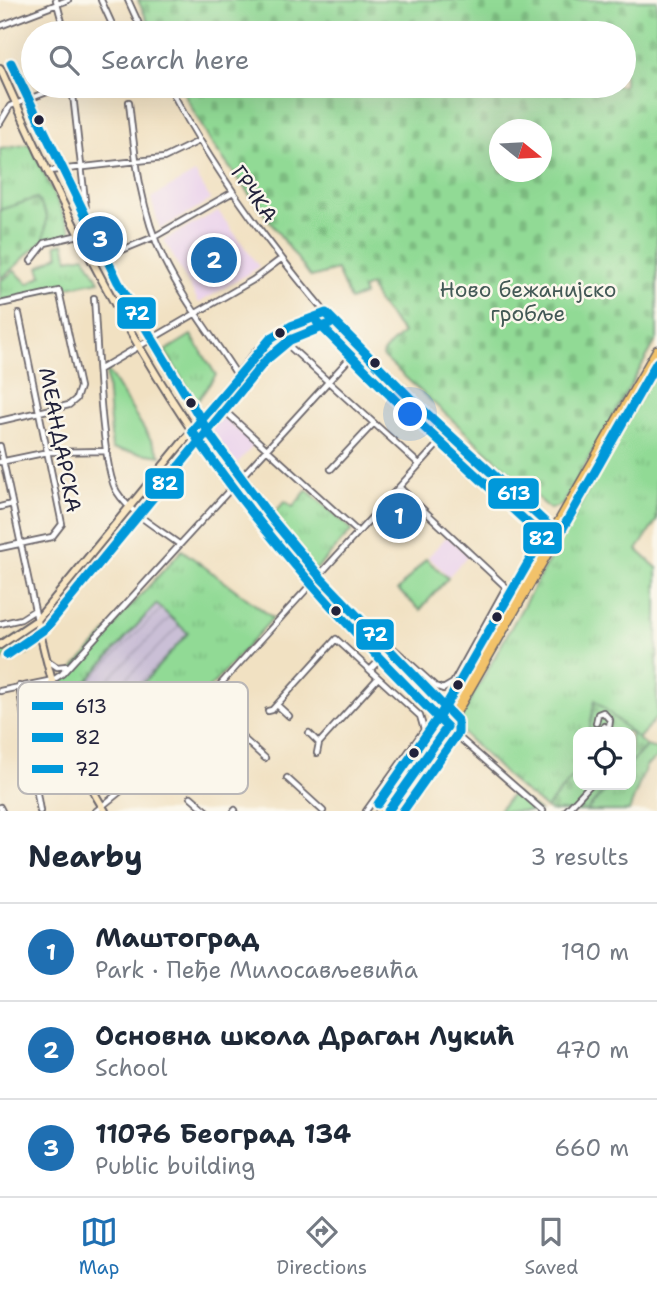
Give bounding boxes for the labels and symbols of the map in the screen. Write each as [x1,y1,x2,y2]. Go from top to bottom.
unlabelled marker [32,113,46,127]
north arrow [489,119,552,182]
street label: ГРЧКА [224,160,284,228]
pin: 3 [77,213,123,265]
pin: 2 [191,234,237,286]
park label: Ново бежанијско гробље [440,276,616,328]
line badge: 72 [116,296,157,330]
text: 72 [124,301,150,326]
unlabelled marker [273,326,287,340]
unlabelled marker [368,356,382,370]
street label: МЕАНДАРСКА [32,365,88,515]
unlabelled marker [184,396,198,410]
your location [393,397,427,431]
line badge: 82 [144,467,185,500]
text: 82 [152,471,178,496]
line badge: 613 [487,477,540,510]
text: 613 [497,481,531,506]
pin: 1 [376,490,422,542]
line badge: 82 [522,521,563,555]
text: 82 [529,526,555,551]
unlabelled marker [329,604,343,618]
unlabelled marker [490,610,504,624]
line badge: 72 [355,618,395,651]
text: 72 [362,622,388,647]
unlabelled marker [451,678,465,692]
legend [18,682,248,794]
text: 613 [75,694,107,719]
text: 82 [75,725,100,750]
unlabelled marker [407,746,421,760]
text: 72 [75,757,100,782]

